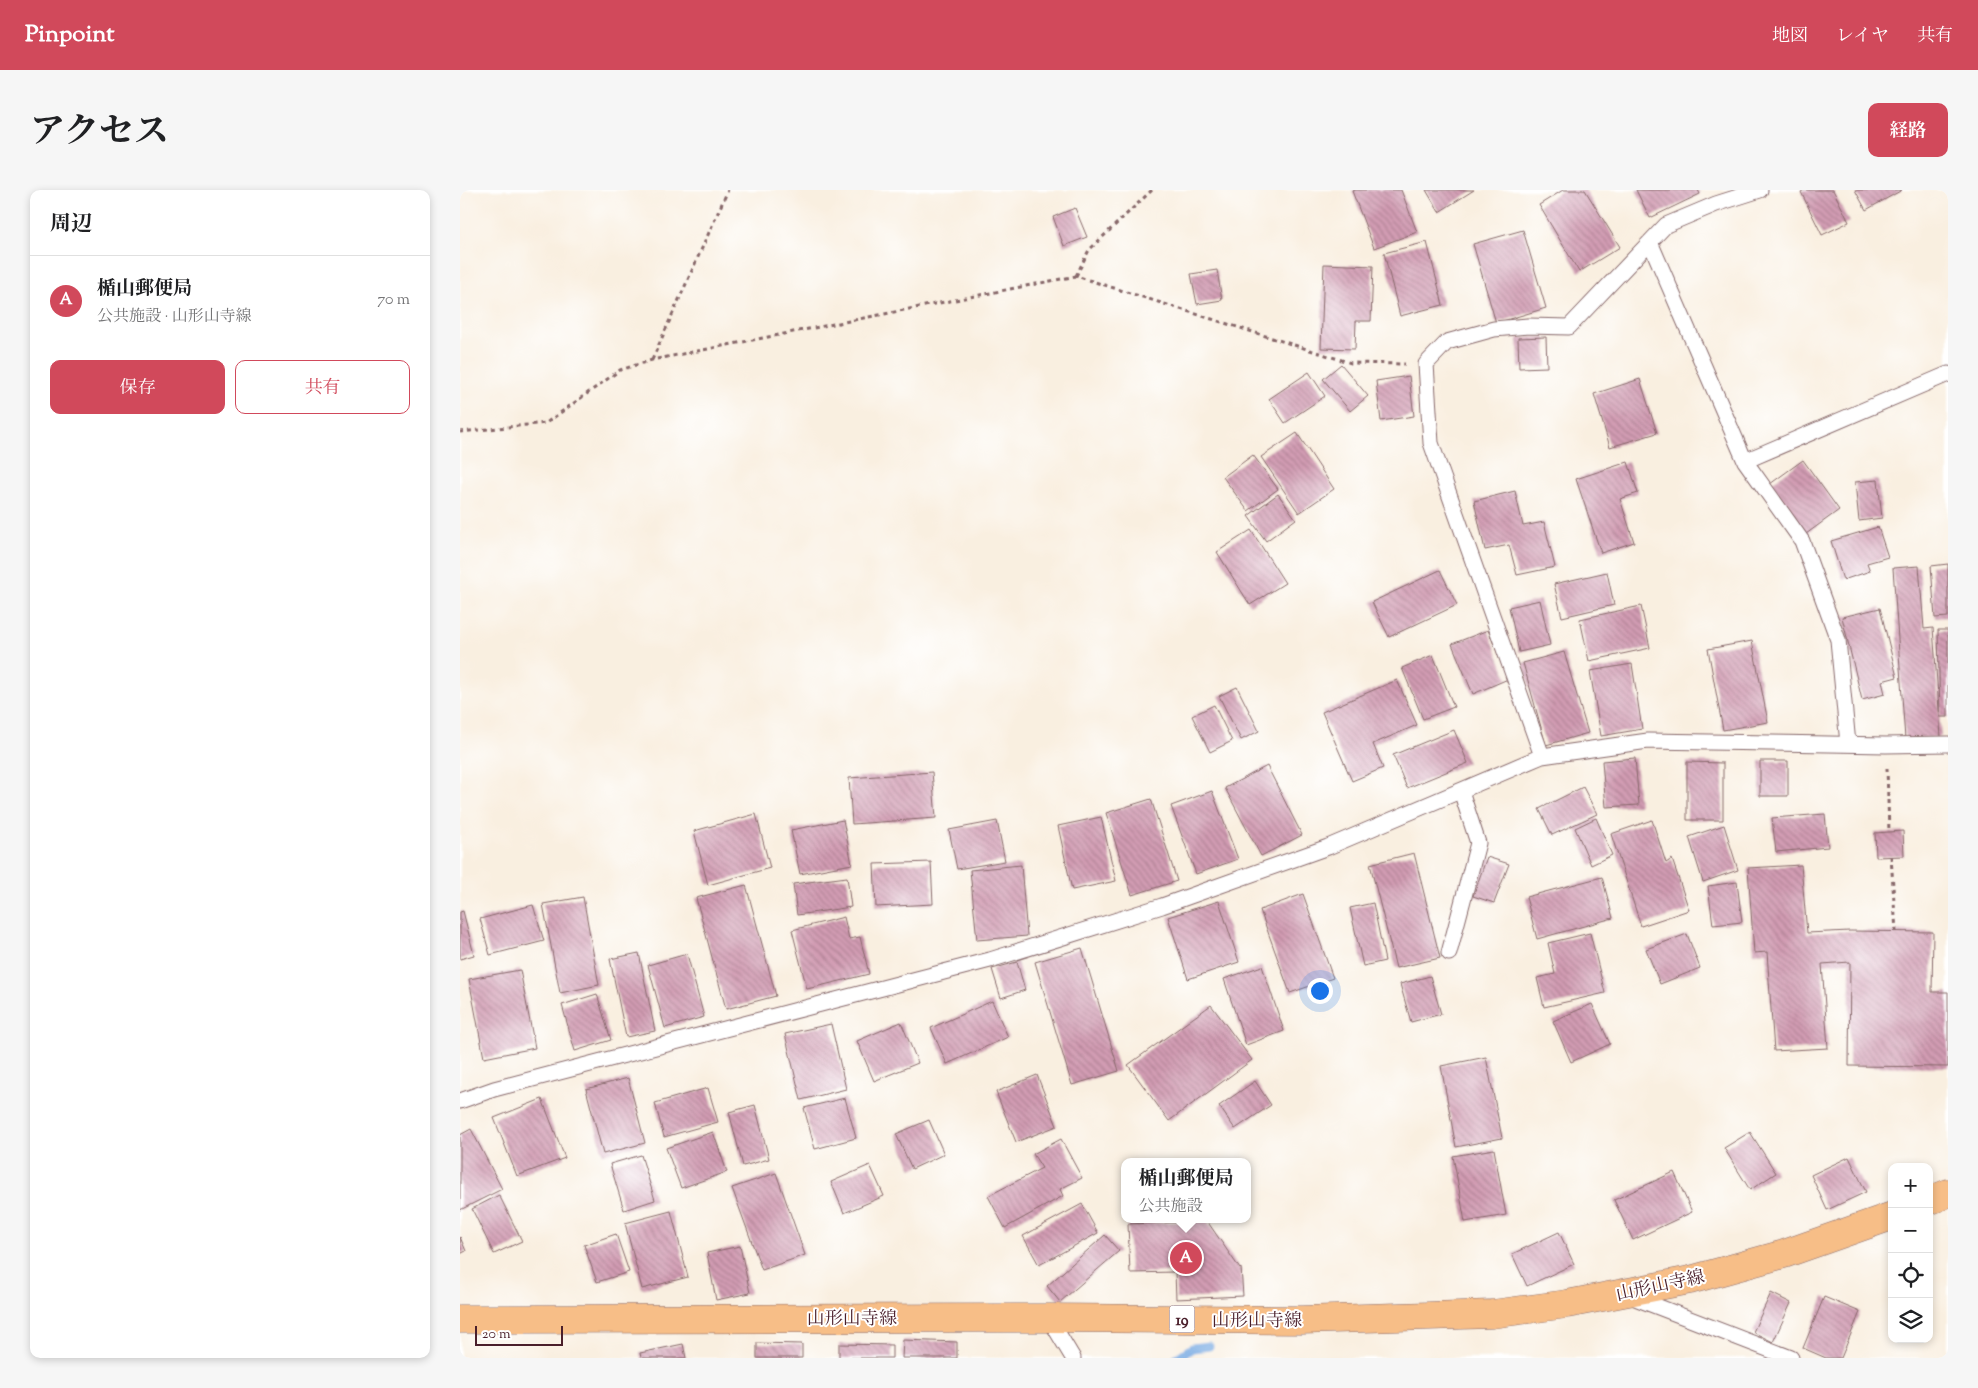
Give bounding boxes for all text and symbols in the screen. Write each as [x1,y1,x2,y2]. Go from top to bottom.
text: Pinpoint [25,18,114,52]
text: 地図 [1772,24,1808,50]
text: レイヤ [1836,24,1889,50]
text: 共有 [1917,24,1953,50]
button: 経路 [1868,103,1948,157]
text: アクセス [30,108,169,159]
text: 周辺 [50,210,92,240]
text: 楯山郵便局 [97,276,192,303]
text: A [60,289,73,312]
text: 70 m [377,289,410,312]
text: 公共施設 · 山形山寺線 [97,306,252,329]
button: 保存 [50,360,225,414]
button: 共有 [235,360,410,414]
your location [1307,978,1333,1004]
popup [1121,1158,1251,1223]
map controls [1888,1163,1933,1343]
button: + [1888,1163,1933,1208]
text: 楯山郵便局 [1138,1166,1234,1193]
text: 公共施設 [1138,1196,1203,1219]
button: − [1888,1208,1933,1253]
pin: A [1170,1239,1202,1277]
button: locate [1888,1253,1933,1298]
street label: 山形山寺線 [1614,1265,1707,1309]
button: layers [1888,1298,1933,1343]
road number: 19 [1170,1306,1194,1332]
street label: 山形山寺線 [807,1307,897,1333]
street label: 山形山寺線 [1212,1309,1302,1335]
scale bar [475,1323,562,1346]
text: 20 m [482,1325,511,1345]

